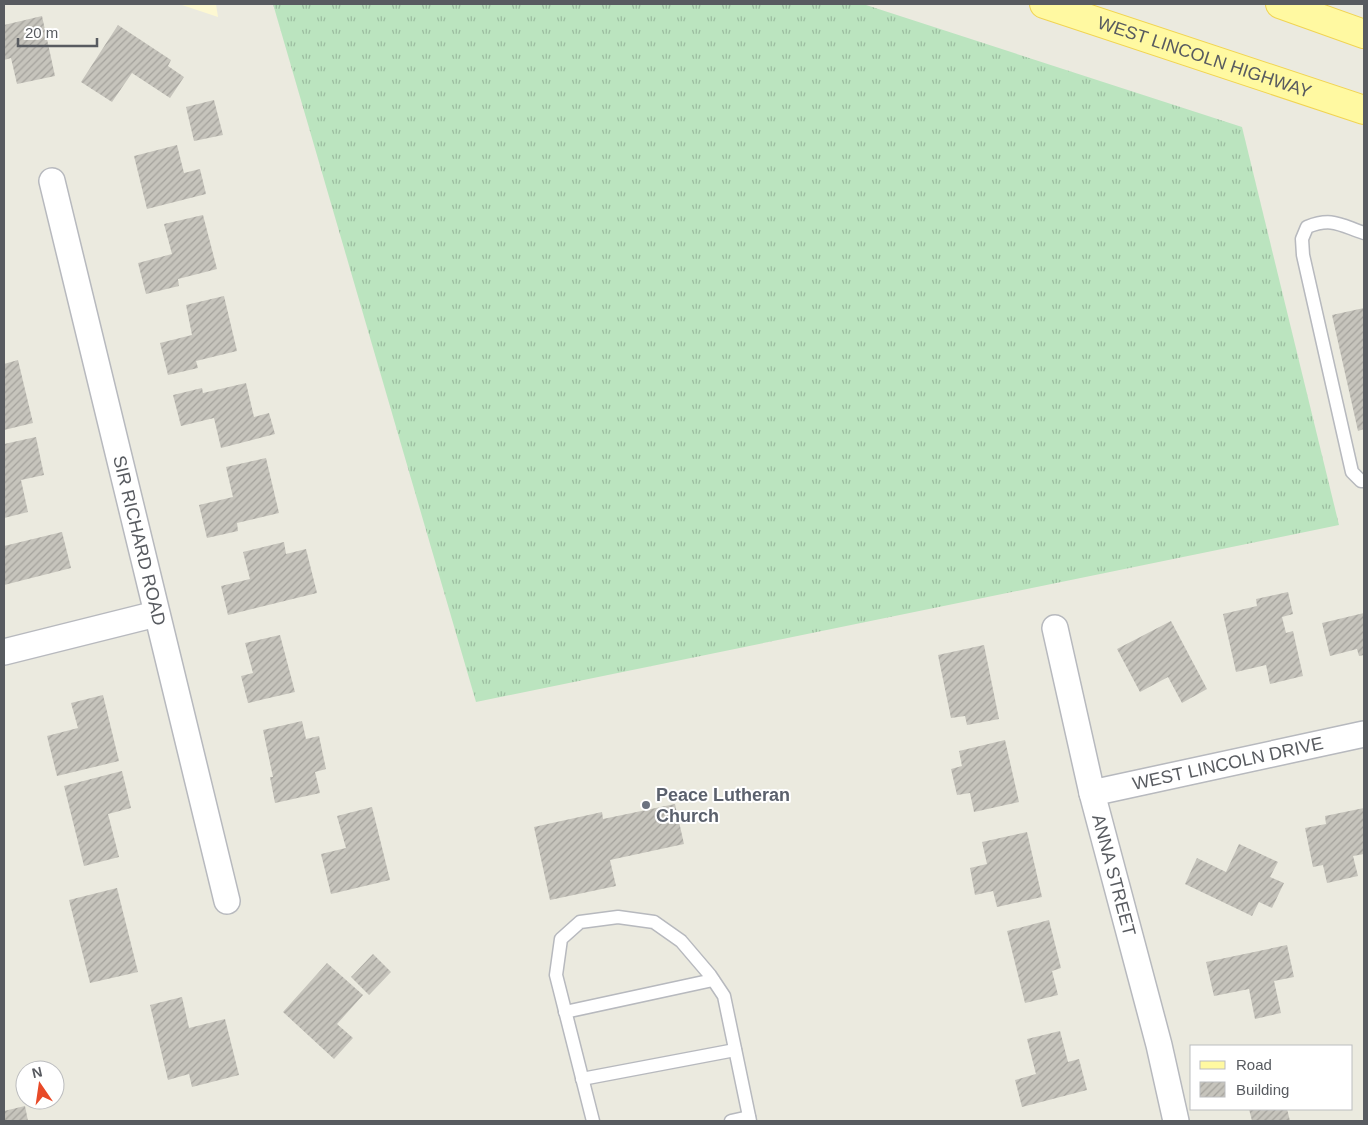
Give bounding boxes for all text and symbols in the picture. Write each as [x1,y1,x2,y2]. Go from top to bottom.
street label: WEST LINCOLN HIGHWAY [1095,12,1314,102]
scale bar [18,15,96,47]
text: 20 m [25,24,58,41]
street label: SIR RICHARD ROAD [109,454,170,627]
street label: WEST LINCOLN DRIVE [1131,733,1325,794]
place label: Peace Lutheran Church [656,785,790,826]
marker: Peace Lutheran Church [640,799,652,811]
street label: ANNA STREET [1088,812,1140,938]
legend [1190,1045,1353,1110]
text: Road [1236,1056,1272,1073]
north arrow [15,1060,65,1110]
text: N [30,1063,44,1081]
text: Building [1236,1081,1289,1098]

